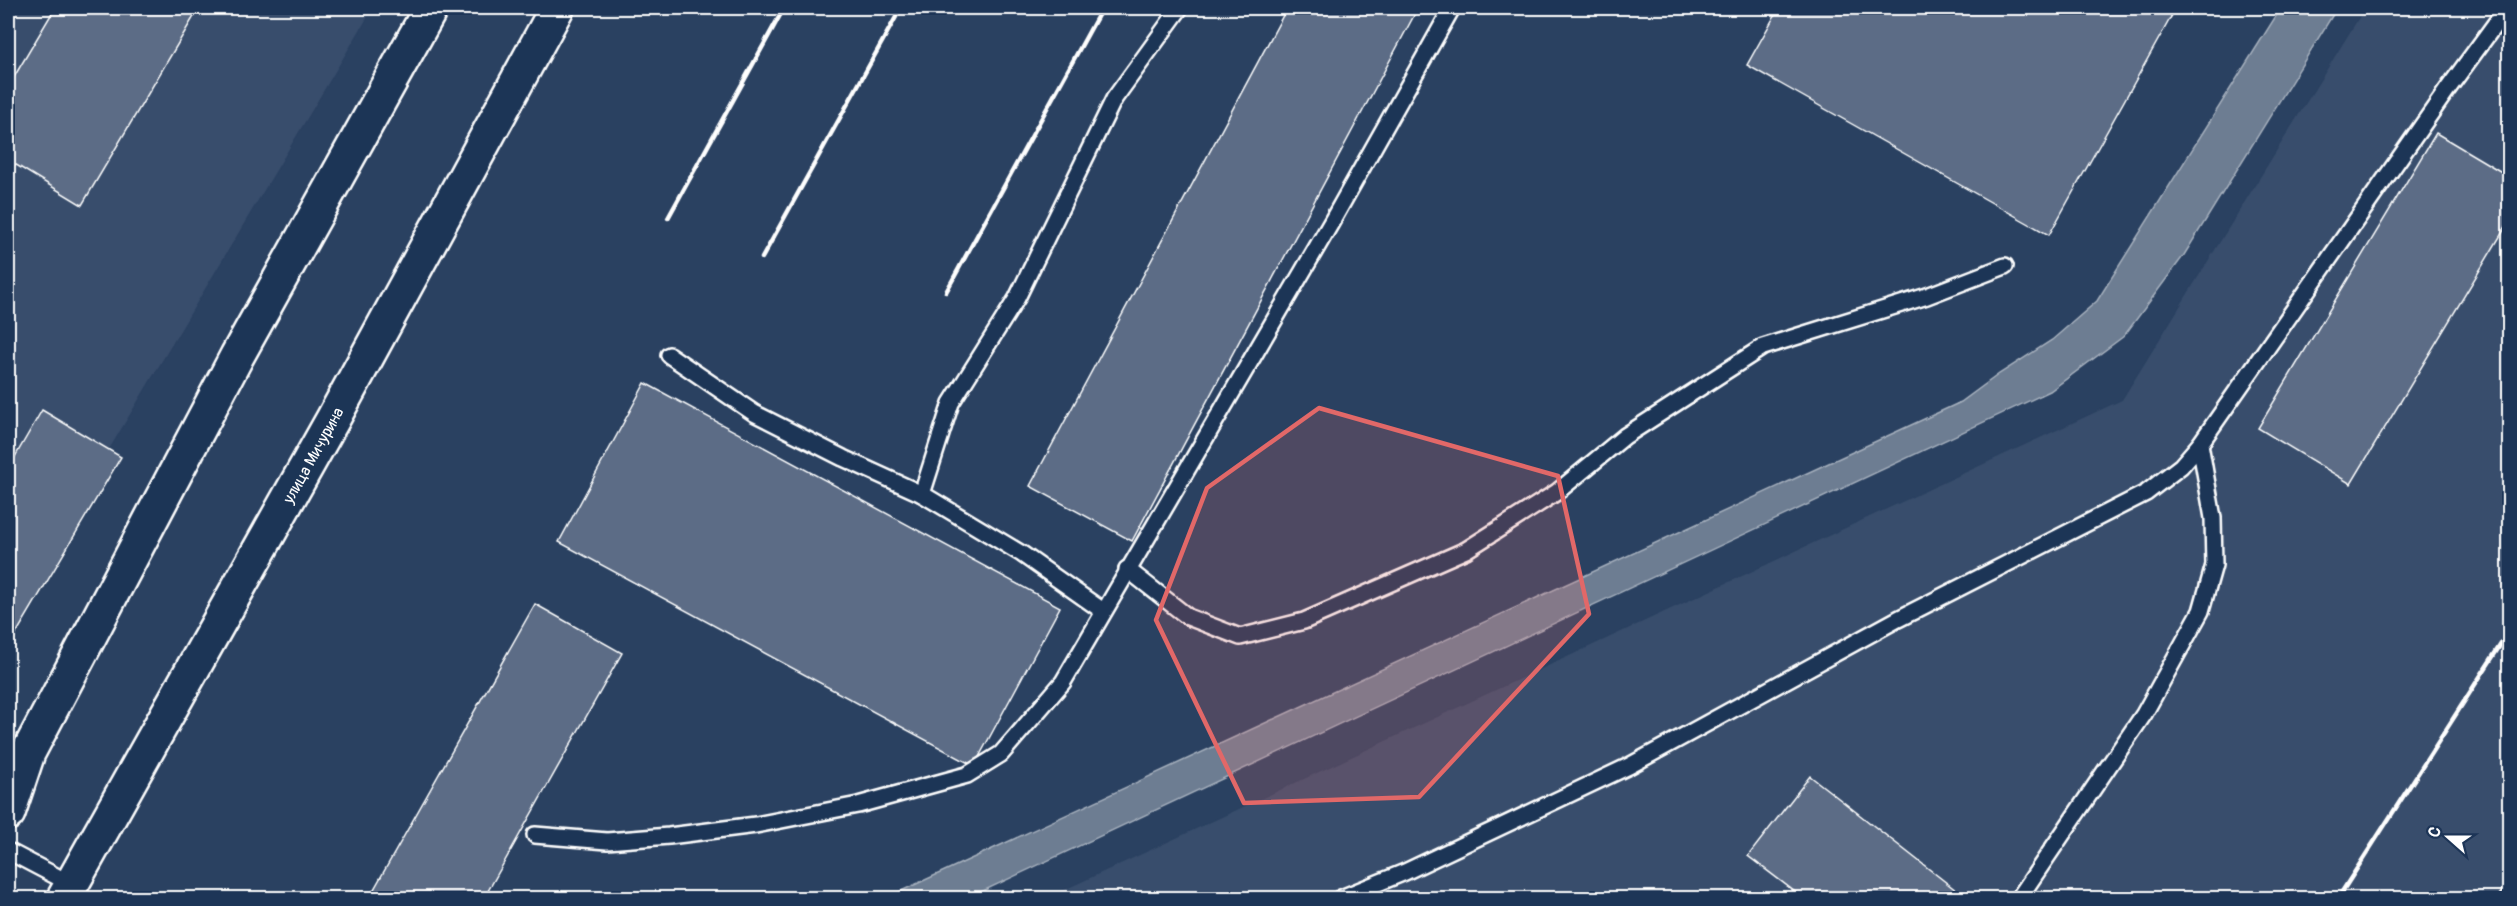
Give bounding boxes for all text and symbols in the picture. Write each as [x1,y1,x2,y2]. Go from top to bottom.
street label: улица Мичурина [278,404,348,508]
north arrow [2418,807,2478,867]
text: С [2424,824,2446,840]

